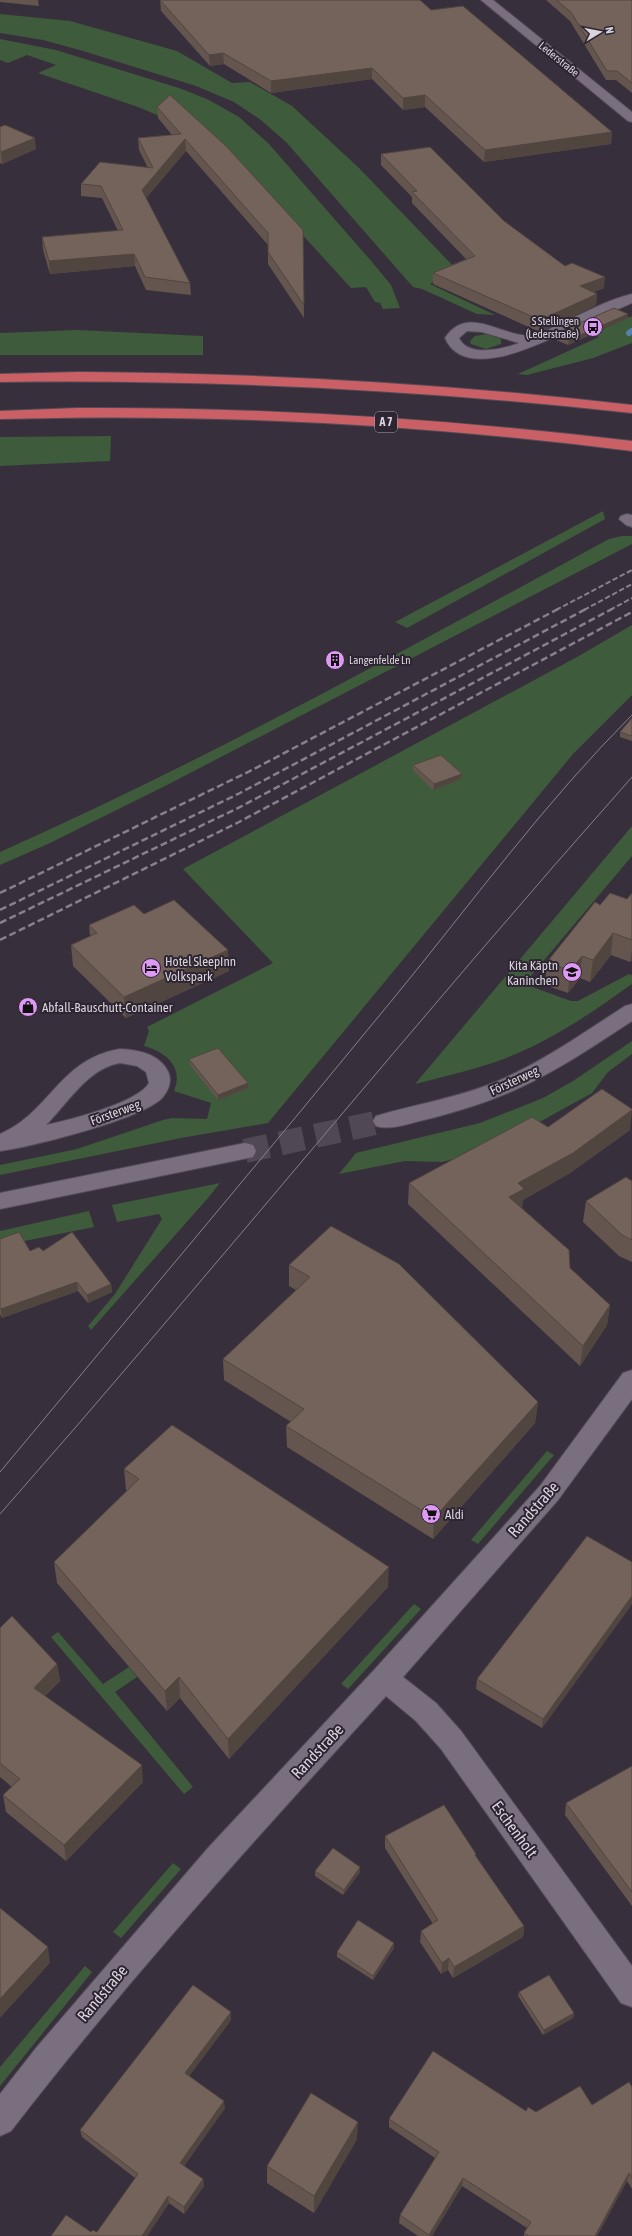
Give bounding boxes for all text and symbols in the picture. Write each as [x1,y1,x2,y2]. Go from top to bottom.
north arrow [580,12,620,52]
text: N [603,26,616,35]
street label: Lederstraße [537,39,581,79]
place label: S Stellingen (Lederstraße) [526,315,579,340]
bus stop icon: S Stellingen (Lederstraße) [582,316,604,338]
road number: A 7 [375,412,397,432]
building icon: Langenfelde Ln [324,649,346,671]
place label: Langenfelde Ln [349,654,411,666]
place label: Hotel SleepInn Volkspark [165,954,236,984]
hotel icon: Hotel SleepInn Volkspark [140,957,162,979]
place label: Kita Käptn Kaninchen [507,958,558,988]
school or university icon: Kita Käptn Kaninchen [561,961,583,983]
shop icon: Abfall-Bauschutt-Container [17,996,39,1018]
place label: Abfall-Bauschutt-Container [42,1000,173,1015]
street label: Försterweg [487,1062,541,1098]
street label: Försterweg [88,1096,143,1128]
street label: Randstraße [504,1478,562,1540]
supermarket icon: Aldi [420,1503,442,1525]
place label: Aldi [445,1507,464,1522]
street label: Randstraße [287,1720,347,1782]
street label: Eschenholt [489,1797,542,1861]
street label: Randstraße [73,1961,131,2025]

